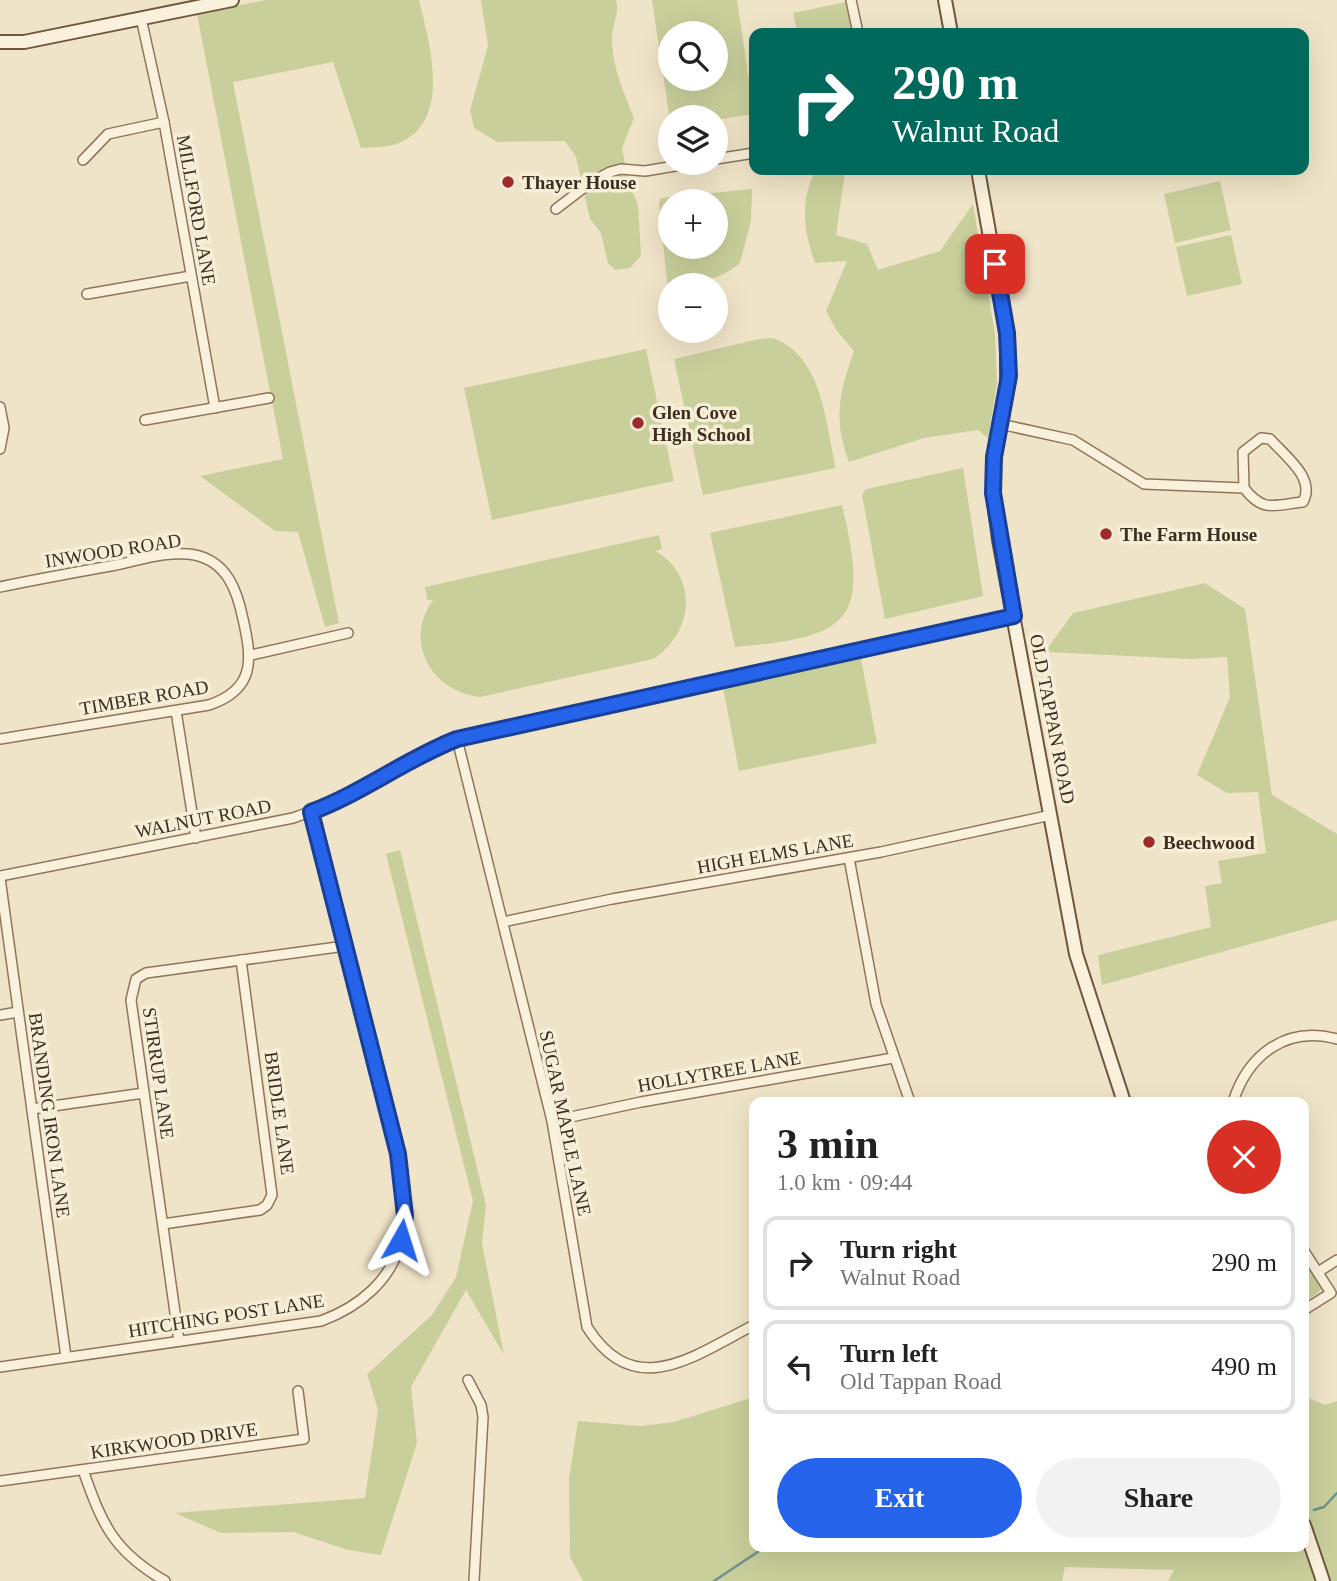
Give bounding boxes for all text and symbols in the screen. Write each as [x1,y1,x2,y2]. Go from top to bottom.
map controls [658,21,728,343]
button: search [658,21,728,91]
text: 290 m [892,55,1019,110]
icon: right [777,56,868,147]
button: layers [658,105,728,175]
text: Walnut Road [892,113,1059,149]
street label: MILLFORD LANE [173,133,220,287]
place label: Thayer House [522,172,636,193]
marker: Thayer House [500,174,516,190]
button: + [658,189,728,259]
pin [965,234,1025,294]
icon: arrive [976,245,1014,283]
button: − [658,273,728,343]
place label: Glen Cove High School [652,402,751,445]
marker: Glen Cove High School [630,415,646,431]
place label: The Farm House [1120,524,1257,545]
marker: The Farm House [1098,526,1114,542]
street label: INWOOD ROAD [43,529,183,572]
street label: OLD TAPPAN ROAD [1026,632,1079,806]
street label: TIMBER ROAD [78,676,210,719]
street label: WALNUT ROAD [133,795,273,842]
street label: HIGH ELMS LANE [695,829,855,878]
place label: Beechwood [1163,832,1255,853]
marker: Beechwood [1141,834,1157,850]
street label: STIRRUP LANE [139,1006,178,1140]
street label: BRANDING IRON LANE [25,1011,74,1219]
street label: SUGAR MAPLE LANE [536,1029,595,1218]
street label: HOLLYTREE LANE [636,1047,802,1096]
street label: BRIDLE LANE [260,1050,299,1176]
button: close [1207,1120,1281,1194]
text: 3 min [777,1121,879,1167]
text: 1.0 km · 09:44 [777,1170,912,1195]
position arrow [364,1203,438,1277]
text: Turn right [840,1235,957,1264]
icon: right [781,1244,819,1282]
text: 290 m [1211,1248,1277,1277]
text: Walnut Road [840,1265,960,1290]
street label: HITCHING POST LANE [127,1290,326,1341]
text: Turn left [840,1339,938,1368]
icon: left [781,1348,819,1386]
text: 490 m [1211,1352,1277,1381]
text: Old Tappan Road [840,1369,1002,1394]
street label: KIRKWOOD DRIVE [89,1418,259,1463]
button: Exit [777,1458,1022,1538]
button: Share [1036,1458,1281,1538]

